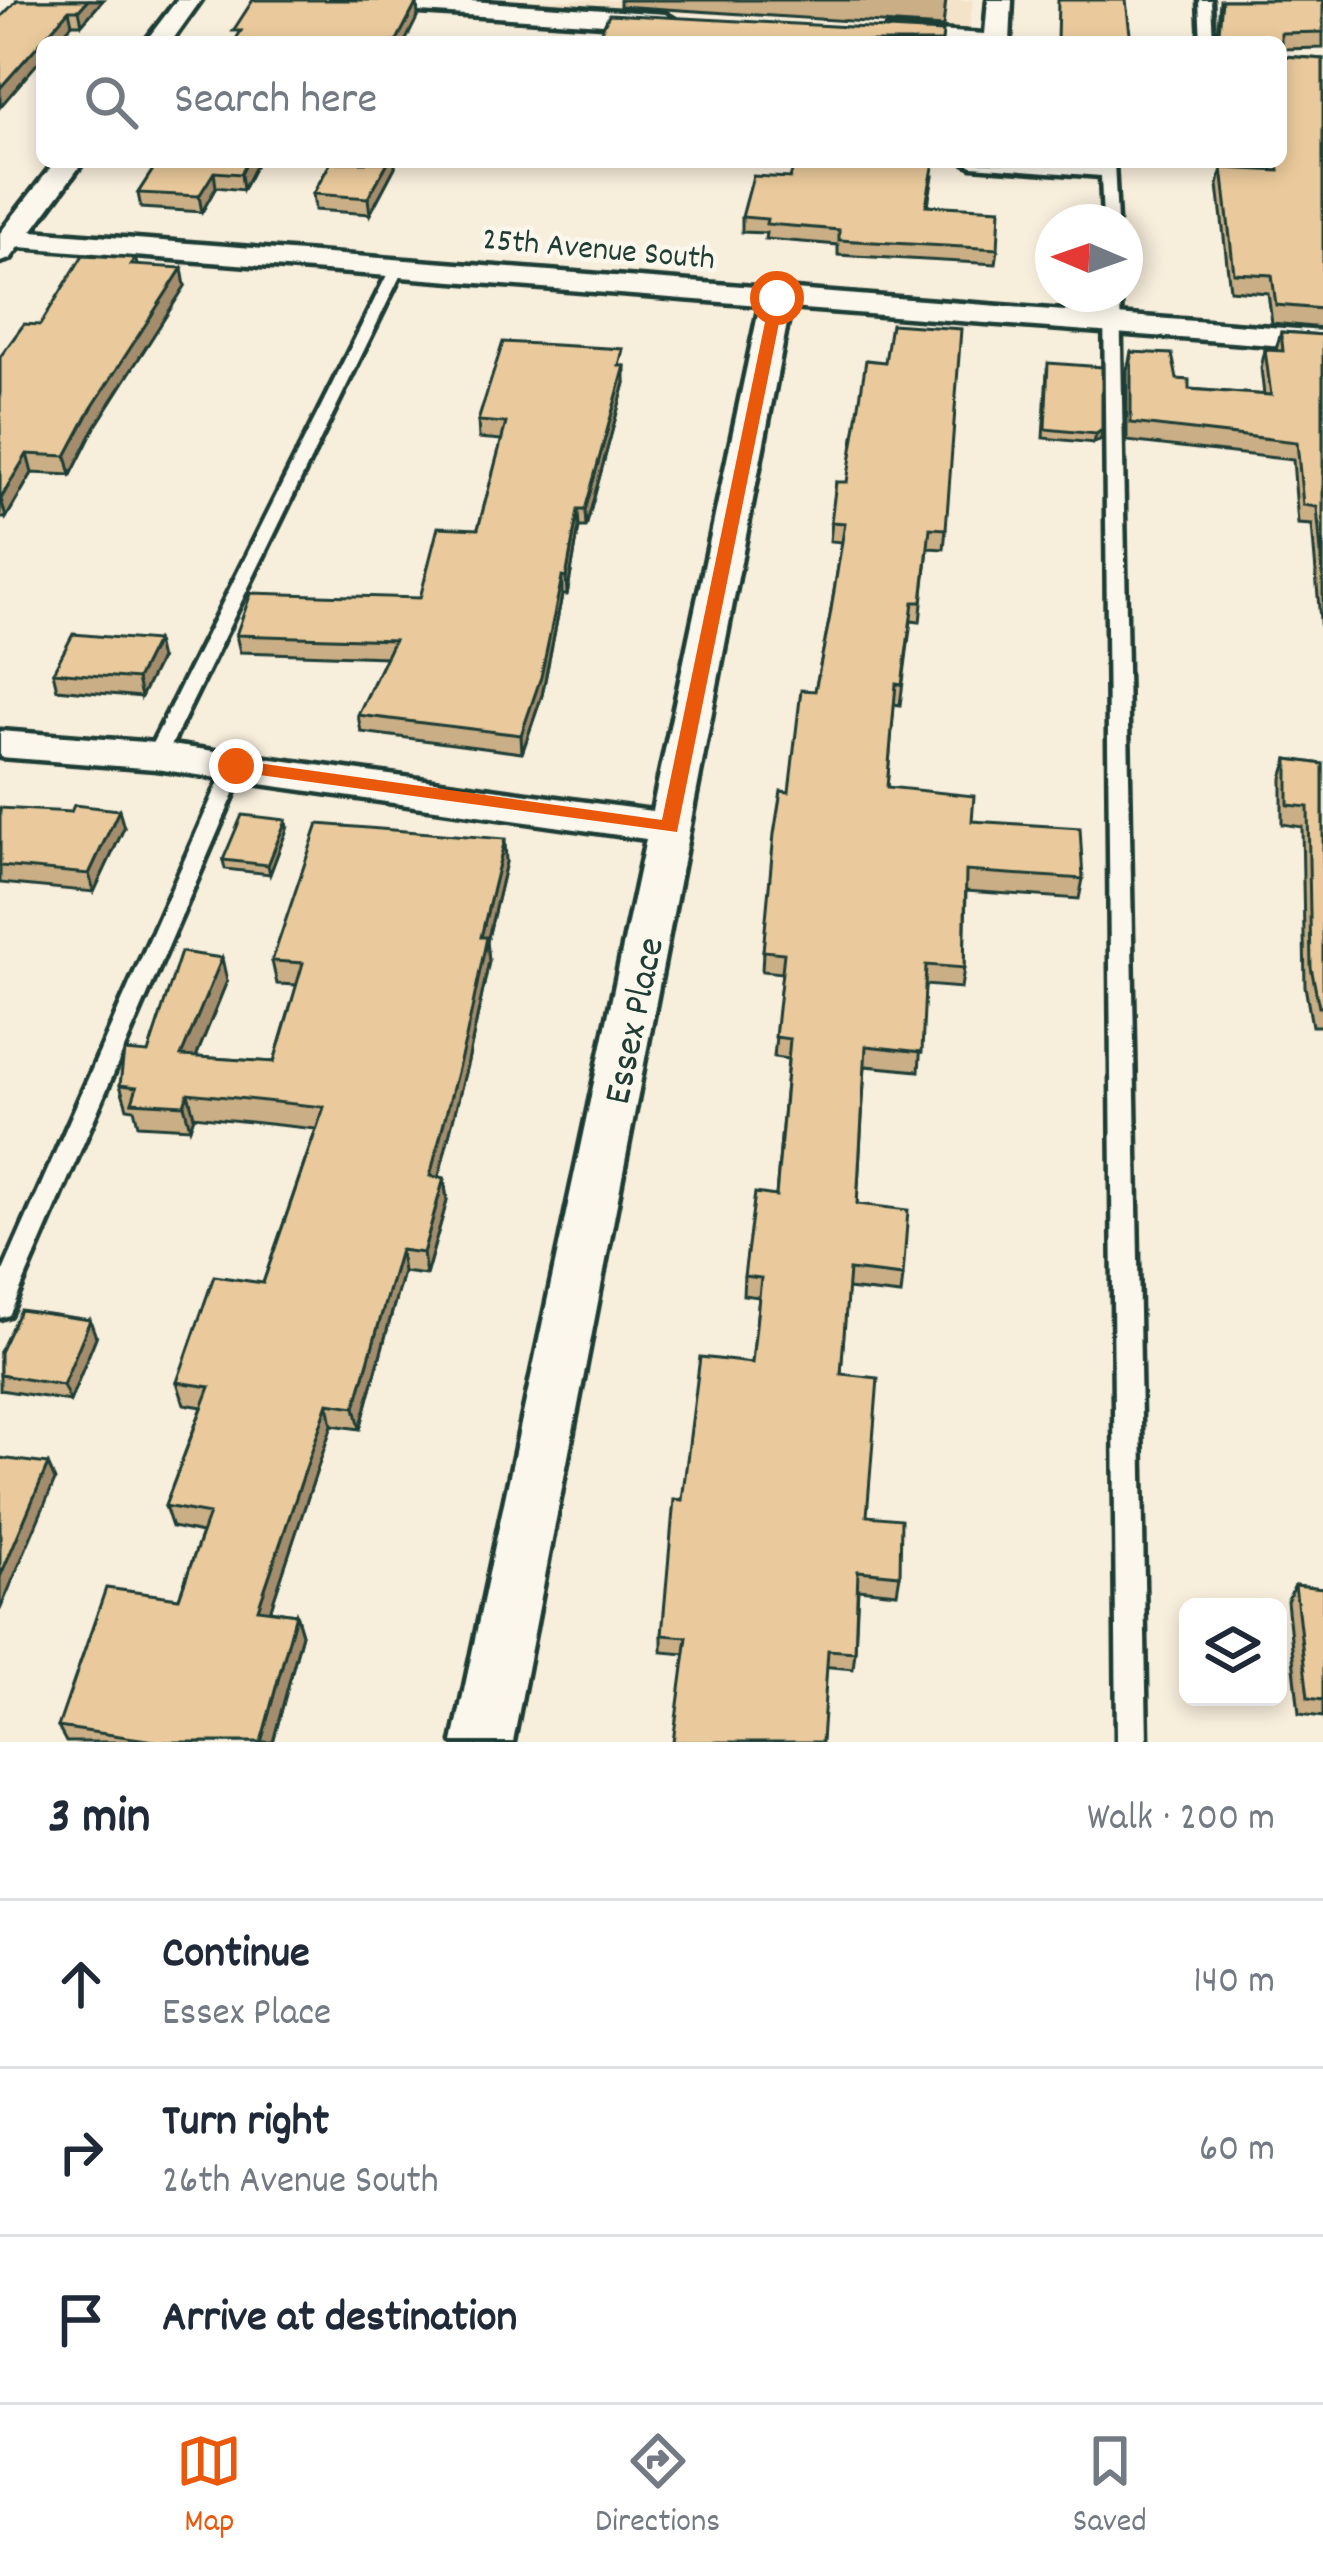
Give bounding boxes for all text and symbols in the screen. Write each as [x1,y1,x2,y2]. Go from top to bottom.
search box [36,36,1287,168]
icon: search [78,69,144,135]
text: Search here [174,70,377,134]
north arrow [1035,204,1143,312]
street label: 25th Avenue South [480,218,717,285]
route start [750,271,804,325]
route end [209,739,263,793]
street label: Essex Place [593,933,682,1110]
map controls [1179,1598,1287,1706]
button: layers [1179,1598,1287,1706]
text: 3 min [48,1784,150,1856]
text: Walk · 200 m [1087,1793,1275,1848]
text: Continue [162,1924,310,1988]
icon: ahead [48,1951,114,2017]
text: 140 m [1193,1956,1275,2011]
text: Essex Place [162,1988,331,2043]
text: Turn right [162,2092,329,2156]
icon: right [48,2119,114,2185]
text: 60 m [1199,2124,1275,2179]
text: 26th Avenue South [162,2156,439,2211]
icon: arrive [48,2287,114,2353]
text: Arrive at destination [162,2288,517,2352]
tab: Map [176,2428,242,2547]
tab: Directions [595,2428,720,2547]
tab: Saved [1073,2428,1147,2547]

